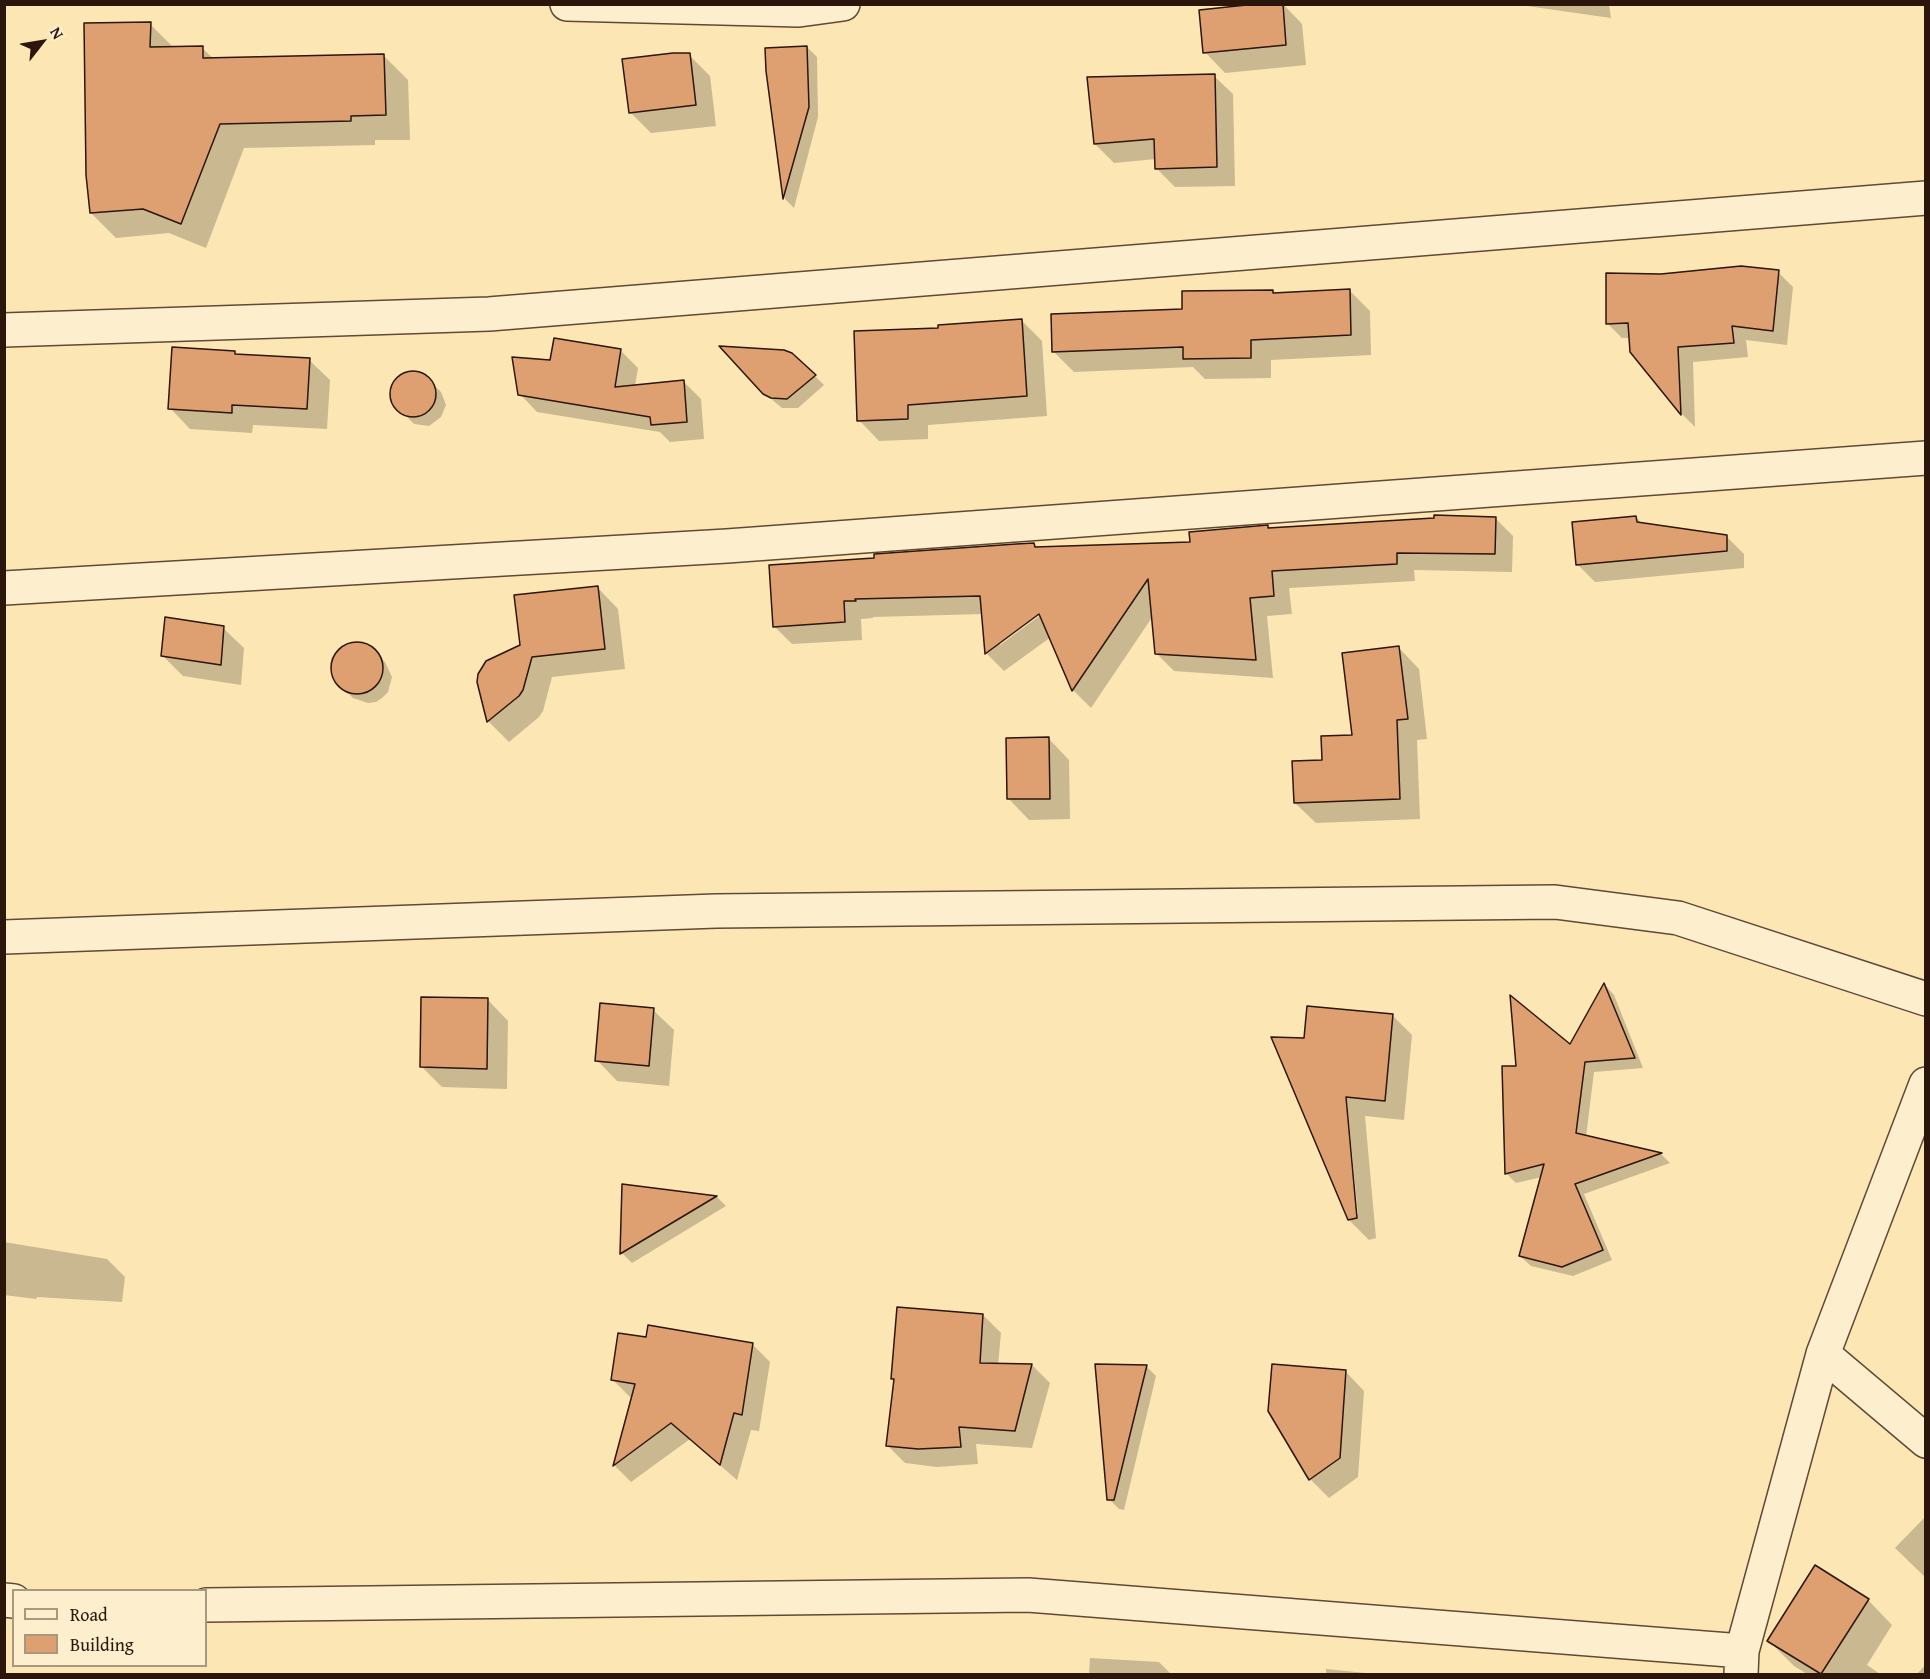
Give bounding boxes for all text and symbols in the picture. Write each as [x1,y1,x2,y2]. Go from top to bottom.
north arrow [12,12,72,72]
text: N [44,22,70,43]
legend [12,1589,207,1667]
text: Road [70,1601,108,1628]
text: Building [70,1631,134,1658]

